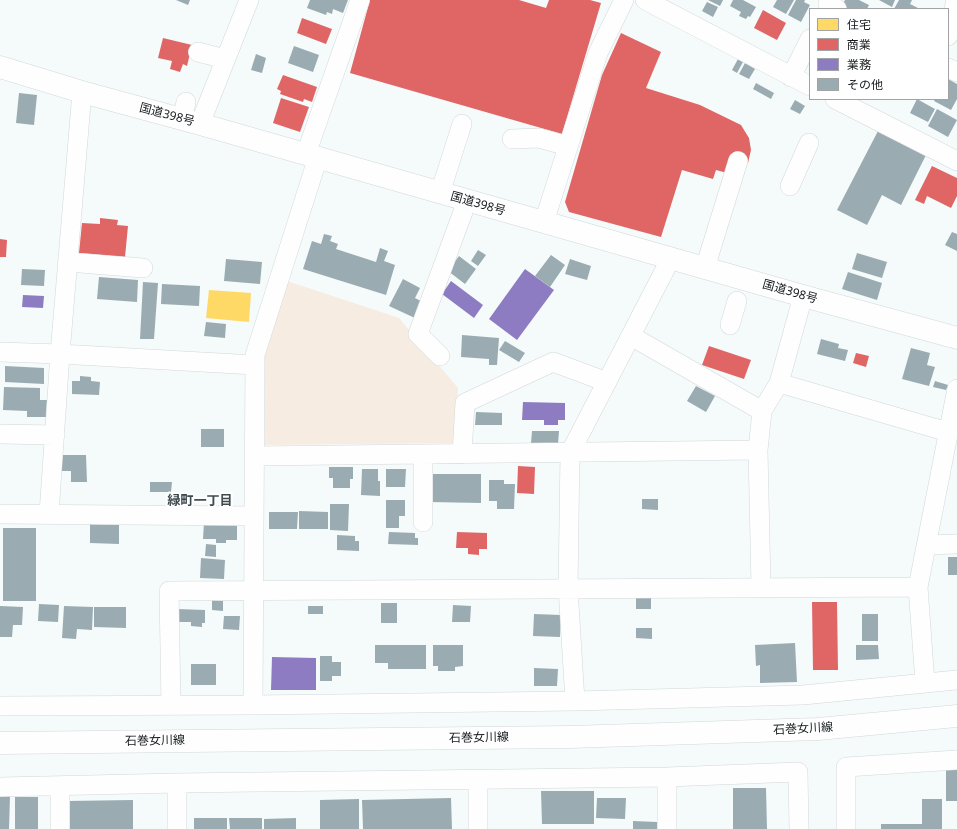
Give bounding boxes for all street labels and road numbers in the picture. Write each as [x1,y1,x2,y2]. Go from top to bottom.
street label: 国道398号 [138,101,196,129]
street label: 国道398号 [449,189,507,219]
street label: 国道398号 [761,277,819,307]
street label: 石巻女川線 [773,720,833,738]
street label: 石巻女川線 [449,730,509,746]
street label: 石巻女川線 [125,733,185,749]

